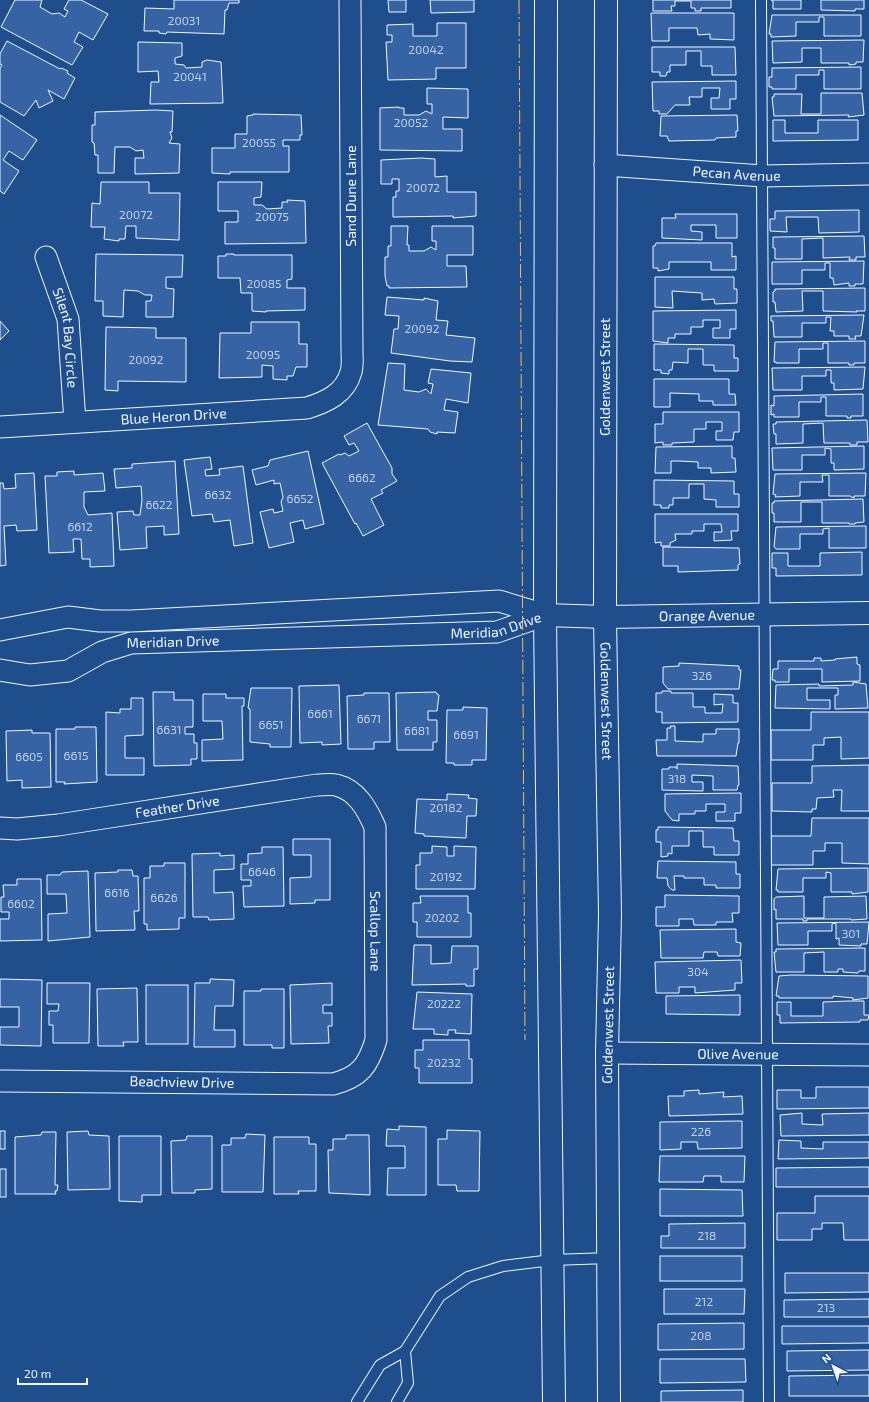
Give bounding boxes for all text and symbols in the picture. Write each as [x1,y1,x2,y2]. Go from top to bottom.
house number: 20031 [168,13,200,27]
house number: 20042 [408,42,444,56]
house number: 20041 [173,69,207,83]
house number: 20052 [394,115,428,129]
house number: 20055 [242,135,276,149]
street label: Sand Dune Lane [342,145,359,247]
street label: Pecan Avenue [692,162,781,184]
house number: 20072 [406,180,440,194]
house number: 20072 [119,207,153,221]
house number: 20075 [255,209,289,223]
house number: 20085 [247,276,281,290]
street label: Silent Bay Circle [50,285,82,388]
street label: Goldenwest Street [596,318,613,436]
house number: 20092 [405,321,440,335]
house number: 20095 [246,347,280,361]
house number: 20092 [129,352,164,366]
street label: Blue Heron Drive [120,404,227,428]
house number: 6662 [348,470,376,484]
house number: 6632 [204,487,232,501]
house number: 6652 [287,491,314,505]
house number: 6622 [145,497,173,511]
house number: 6612 [67,519,93,533]
street label: Orange Avenue [659,606,755,624]
street label: Meridian Drive [450,608,543,641]
street label: Meridian Drive [126,631,220,651]
street label: Goldenwest Street [597,642,616,760]
house number: 326 [692,668,712,682]
house number: 6661 [307,706,333,720]
house number: 6671 [357,711,381,725]
house number: 6651 [259,717,283,731]
house number: 6631 [156,722,182,736]
house number: 6681 [404,723,430,737]
house number: 6691 [453,727,479,741]
house number: 6615 [64,748,88,762]
house number: 6605 [15,749,43,763]
house number: 318 [668,771,686,785]
street label: Feather Drive [134,791,221,821]
house number: 20182 [430,800,463,814]
house number: 6646 [248,864,276,878]
house number: 20192 [430,869,462,883]
house number: 6616 [104,885,130,899]
house number: 6626 [150,890,178,904]
street label: Scallop Lane [367,891,385,971]
house number: 6602 [7,896,35,910]
house number: 20202 [425,910,460,924]
house number: 301 [842,926,860,940]
house number: 304 [687,964,709,978]
street label: Goldenwest Street [598,966,617,1084]
house number: 20222 [427,996,461,1010]
street label: Olive Avenue [697,1045,779,1062]
house number: 20232 [427,1055,461,1069]
street label: Beachview Drive [129,1072,235,1091]
house number: 226 [691,1124,711,1138]
house number: 218 [698,1228,716,1242]
house number: 212 [695,1294,713,1308]
house number: 213 [817,1300,835,1314]
house number: 208 [690,1328,712,1342]
north arrow [813,1346,853,1386]
text: N [819,1351,833,1366]
scale bar [18,1360,87,1386]
text: 20 m [24,1366,51,1380]

